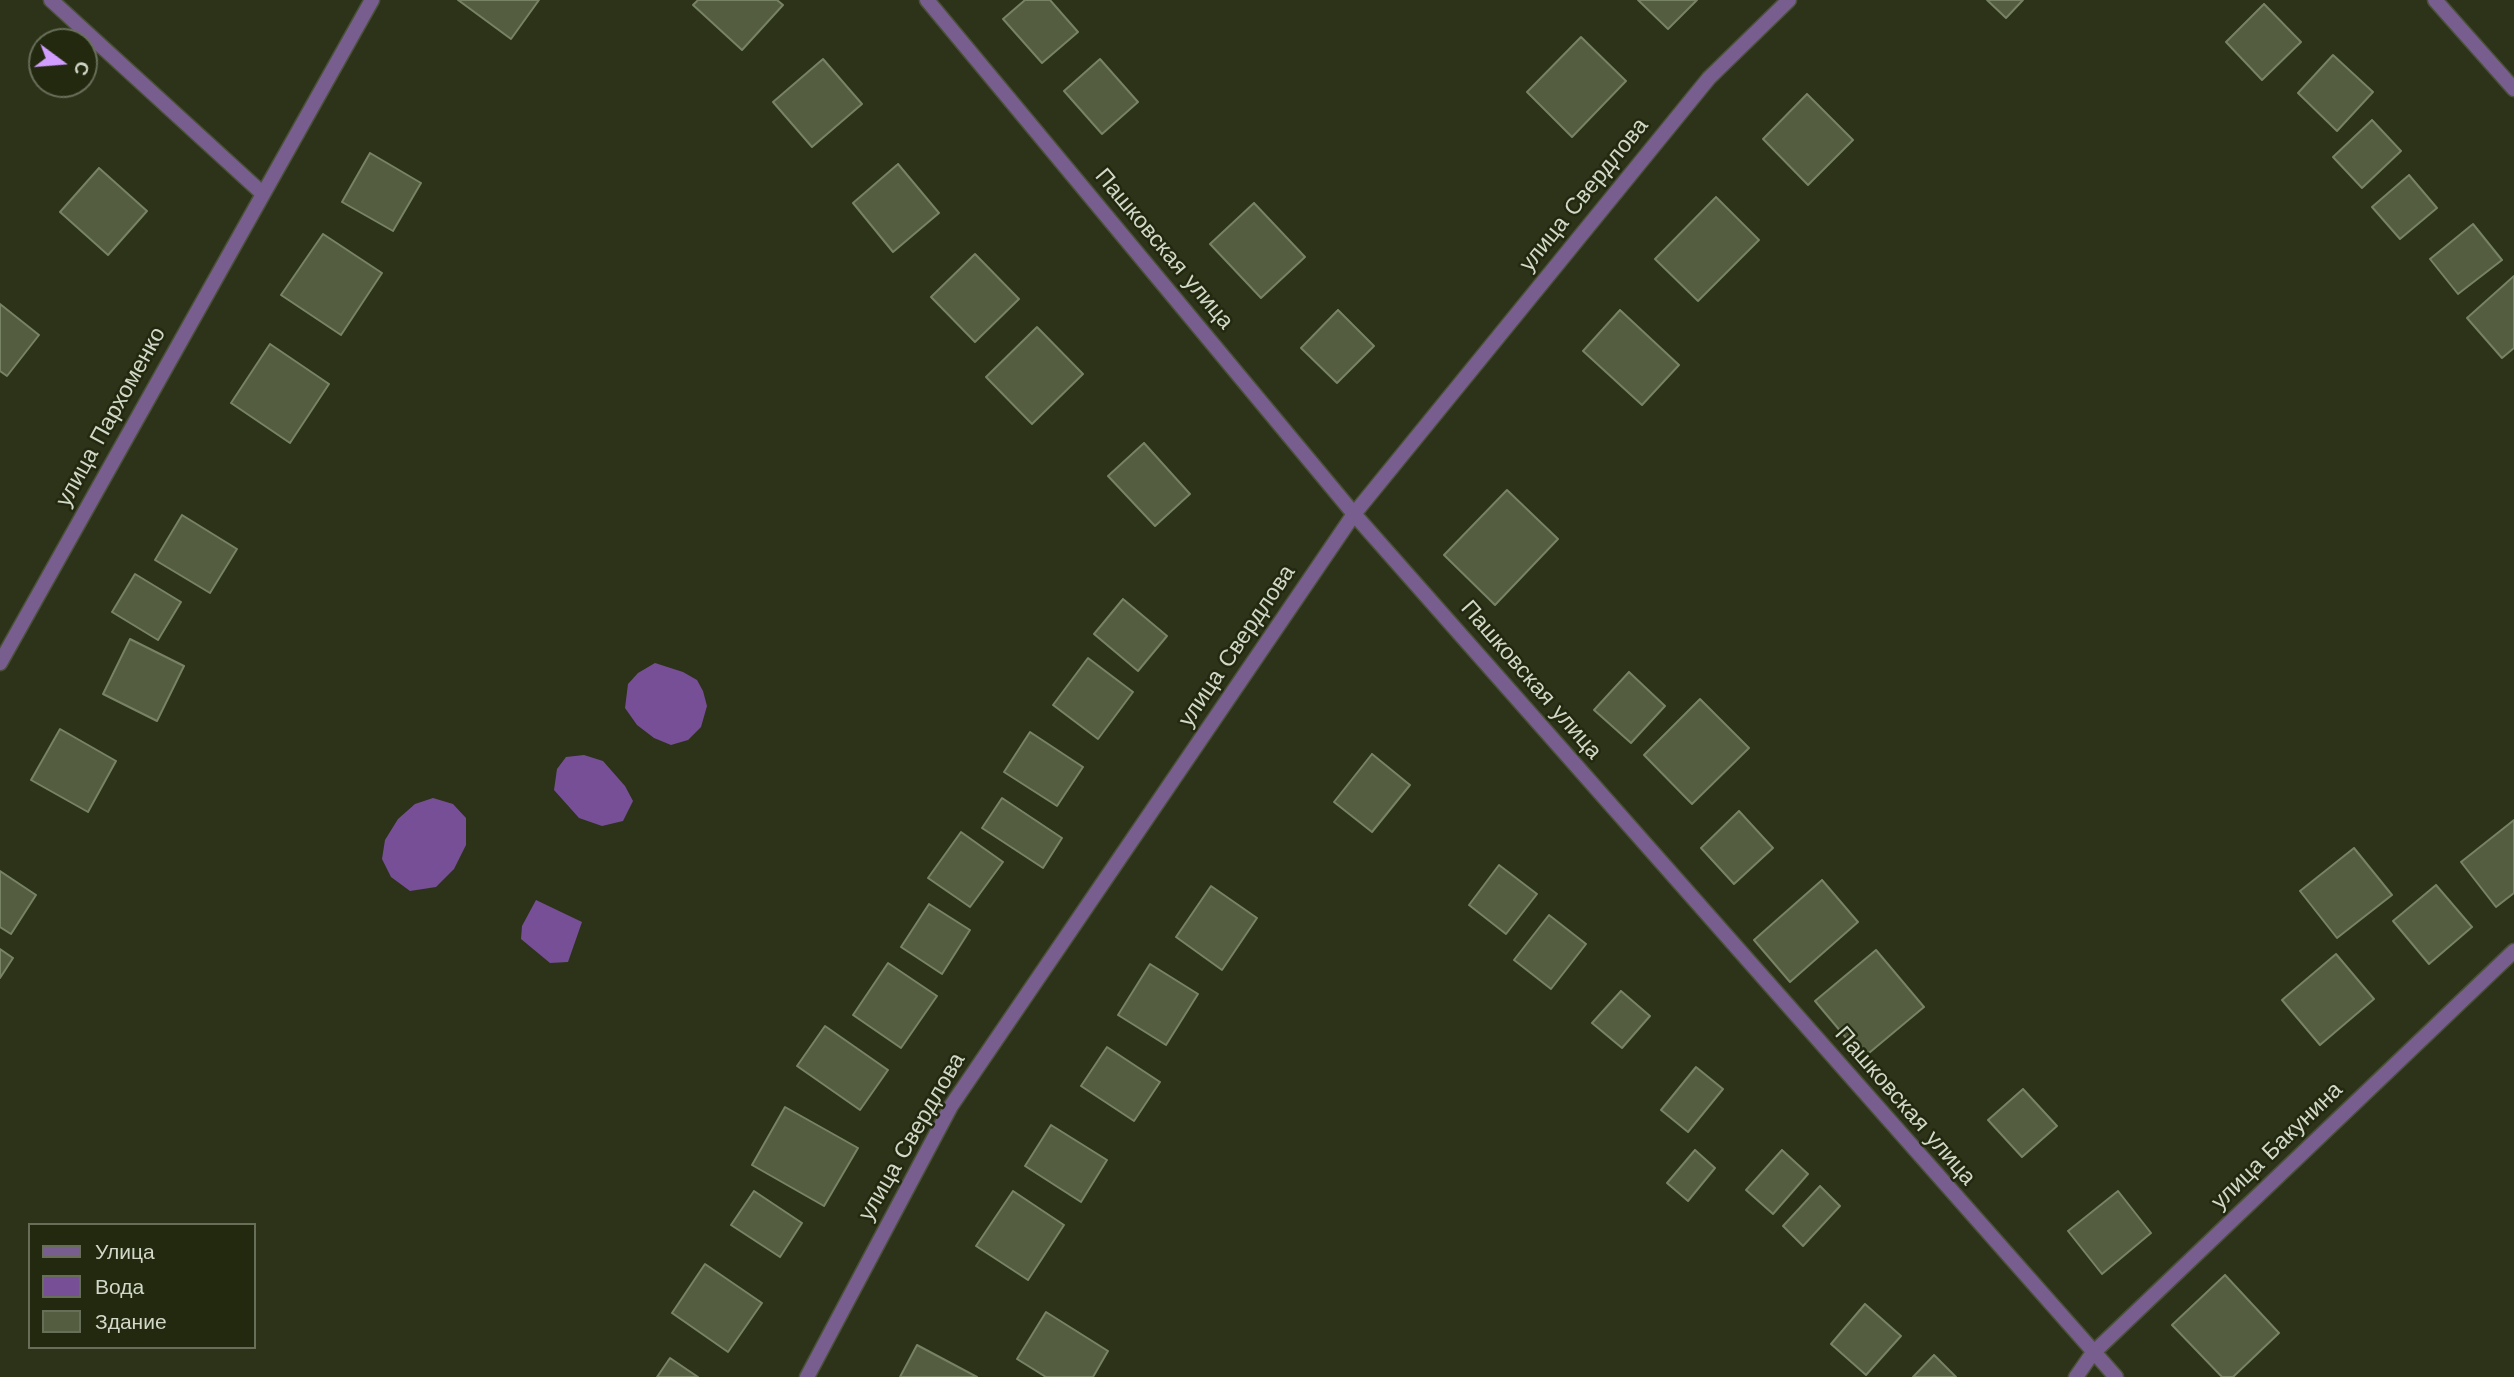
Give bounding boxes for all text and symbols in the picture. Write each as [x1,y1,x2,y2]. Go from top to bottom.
north arrow [28,28,98,98]
text: С [69,59,95,78]
street label: улица Свердлова [1514,113,1654,277]
street label: Пашковская улица [1089,163,1239,335]
street label: улица Пархоменко [50,322,172,512]
street label: улица Свердлова [1173,560,1301,732]
street label: Пашковская улица [1455,595,1607,765]
street label: Пашковская улица [1829,1021,1981,1191]
street label: улица Свердлова [853,1048,971,1226]
street label: улица Бакунина [2206,1076,2348,1216]
legend [28,1223,256,1349]
text: Улица [95,1239,155,1264]
text: Вода [95,1274,144,1299]
text: Здание [95,1309,167,1334]

